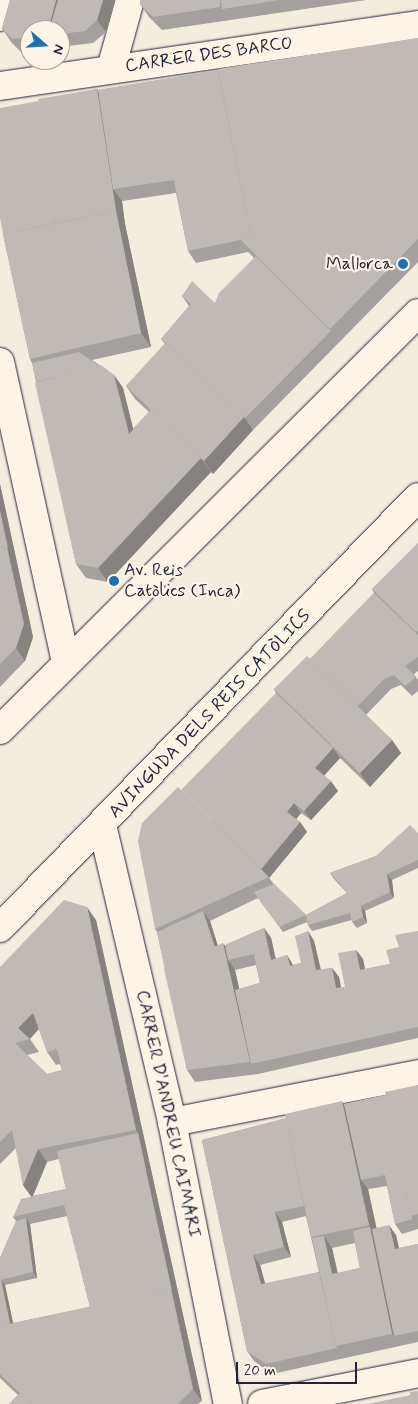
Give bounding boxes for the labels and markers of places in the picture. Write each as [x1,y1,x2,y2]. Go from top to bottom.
place label: Mallorca [326,253,393,275]
marker: Mallorca [397,258,409,270]
place label: Av. Reis Catòlics (Inca) [124,560,240,602]
marker: Av. Reis Catòlics (Inca) [108,575,120,587]

